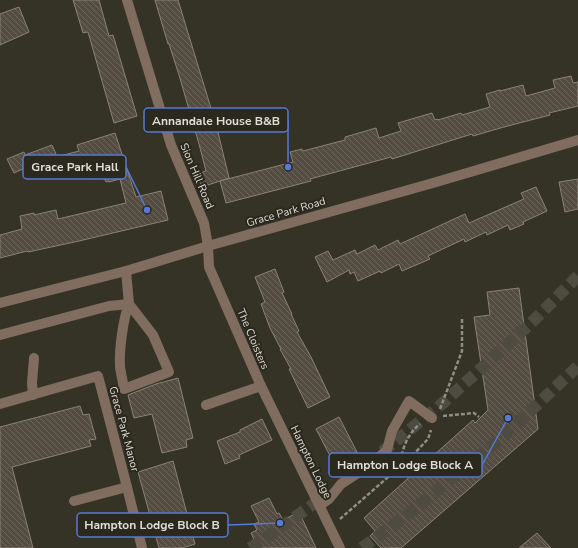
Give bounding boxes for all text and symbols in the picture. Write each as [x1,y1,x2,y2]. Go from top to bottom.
callout: Annandale House B&B [144,108,288,132]
text: Annandale House B&B [152,113,280,129]
street label: Sion Hill Road [176,141,218,211]
callout: Grace Park Hall [23,155,126,179]
text: Grace Park Hall [31,159,119,175]
street label: Grace Park Road [245,194,327,230]
street label: The Cloisters [233,306,273,372]
street label: Grace Park Manor [105,385,143,473]
street label: Hampton Lodge [287,423,335,501]
callout: Hampton Lodge Block A [329,453,482,477]
text: Hampton Lodge Block A [337,457,473,473]
callout: Hampton Lodge Block B [77,513,228,537]
text: Hampton Lodge Block B [84,517,220,533]

